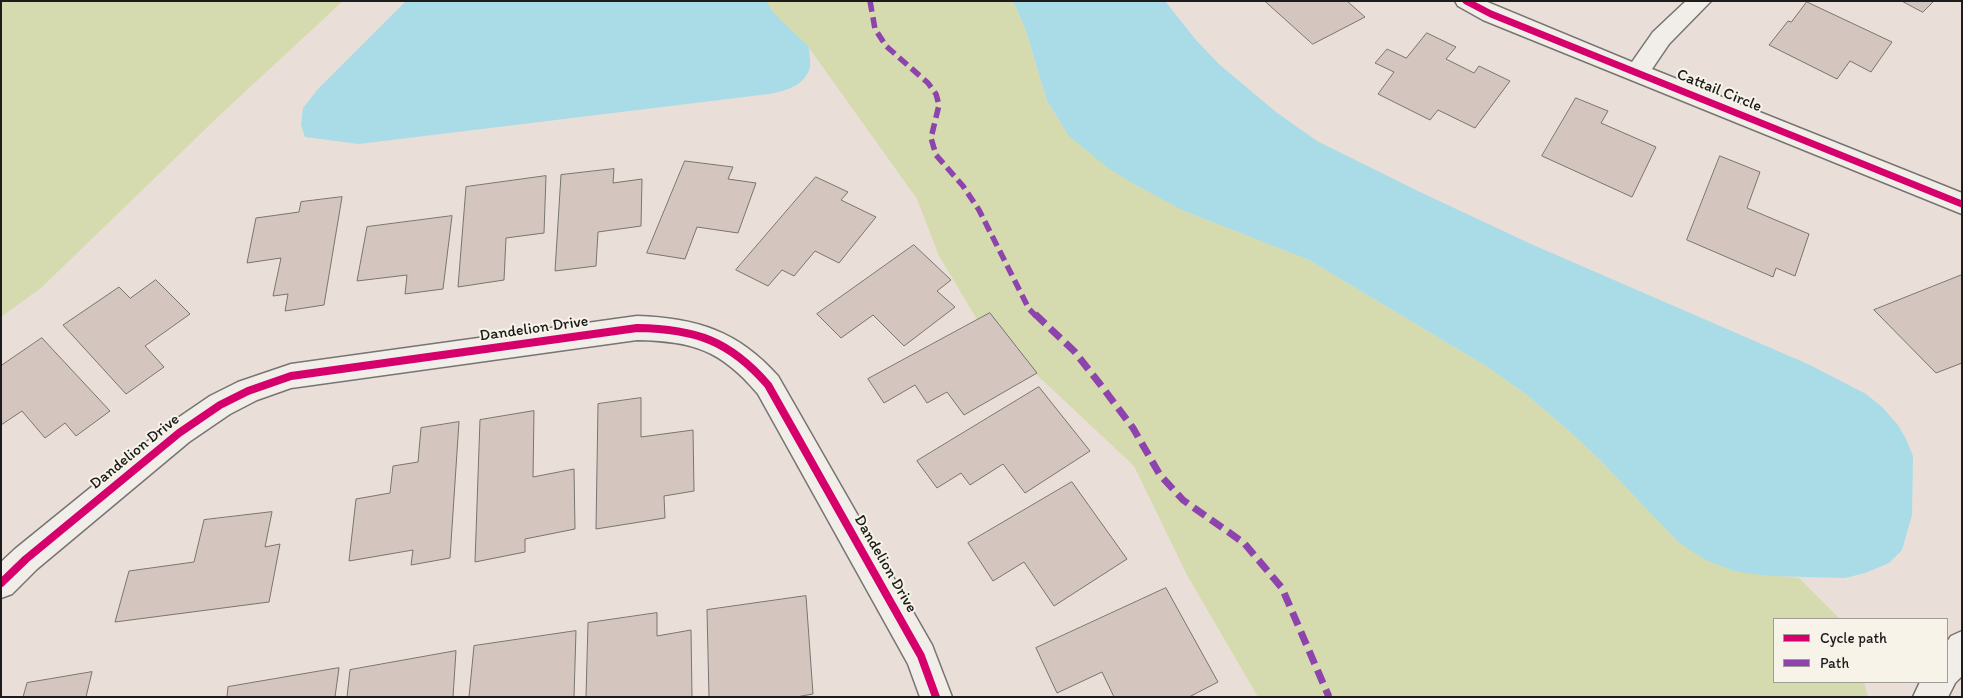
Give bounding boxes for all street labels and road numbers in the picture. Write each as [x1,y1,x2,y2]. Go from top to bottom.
street label: Cattail Circle [1674,65,1764,117]
street label: Dandelion Drive [478,312,590,346]
street label: Dandelion Drive [86,410,184,494]
street label: Dandelion Drive [849,512,921,616]

